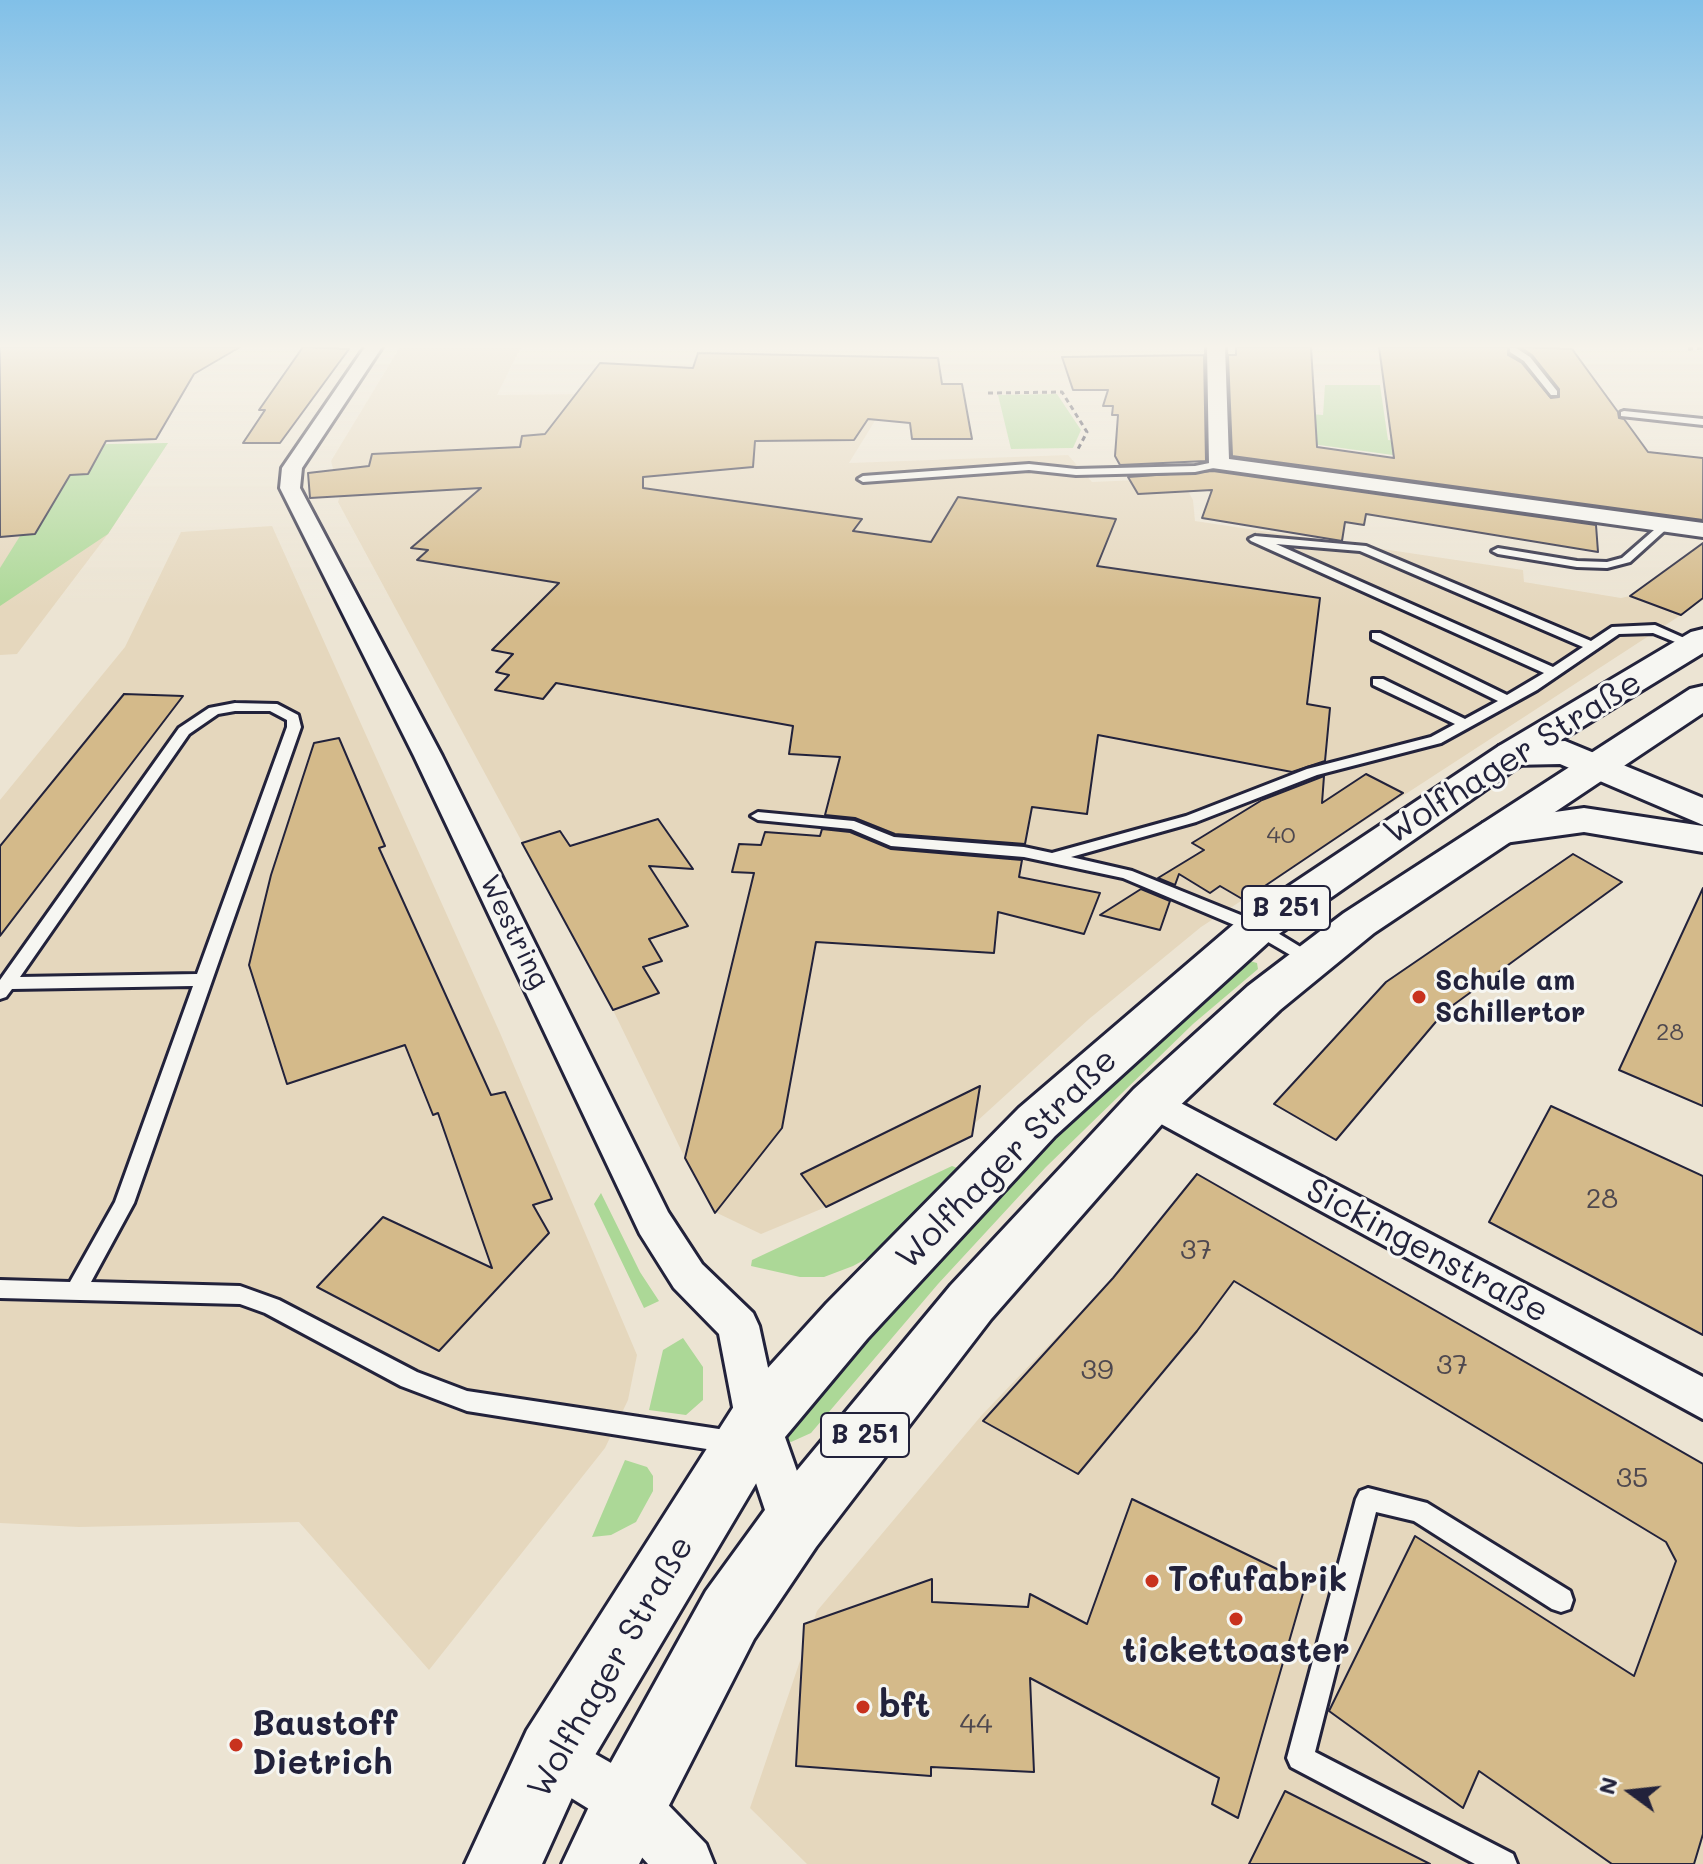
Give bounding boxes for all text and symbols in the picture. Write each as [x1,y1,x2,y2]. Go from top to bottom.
street label: Wolfhager Straße [1377,662,1649,854]
house number: 40 [1267,822,1295,850]
street label: Westring [472,870,556,994]
road number: B 251 [1242,886,1330,930]
place label: Schule am Schillertor [1435,964,1585,1030]
marker: Schule am Schillertor [1410,988,1428,1006]
house number: 28 [1656,1019,1684,1047]
street label: Wolfhager Straße [888,1040,1126,1278]
street label: Sickingenstraße [1299,1170,1555,1332]
house number: 28 [1586,1182,1618,1216]
house number: 37 [1180,1233,1212,1267]
house number: 37 [1436,1348,1468,1382]
house number: 39 [1081,1353,1113,1387]
road number: B 251 [821,1413,909,1457]
house number: 35 [1616,1461,1648,1495]
street label: Wolfhager Straße [519,1529,703,1805]
place label: Tofufabrik [1168,1561,1347,1601]
marker: Tofufabrik [1143,1572,1161,1590]
marker: tickettoaster [1227,1610,1245,1628]
place label: tickettoaster [1122,1632,1350,1672]
place label: bft [879,1687,930,1727]
marker: bft [854,1698,872,1716]
place label: Baustoff Dietrich [252,1705,397,1784]
house number: 44 [960,1707,992,1741]
marker: Baustoff Dietrich [227,1736,245,1754]
north arrow [1591,1752,1671,1832]
text: N [1591,1774,1624,1797]

